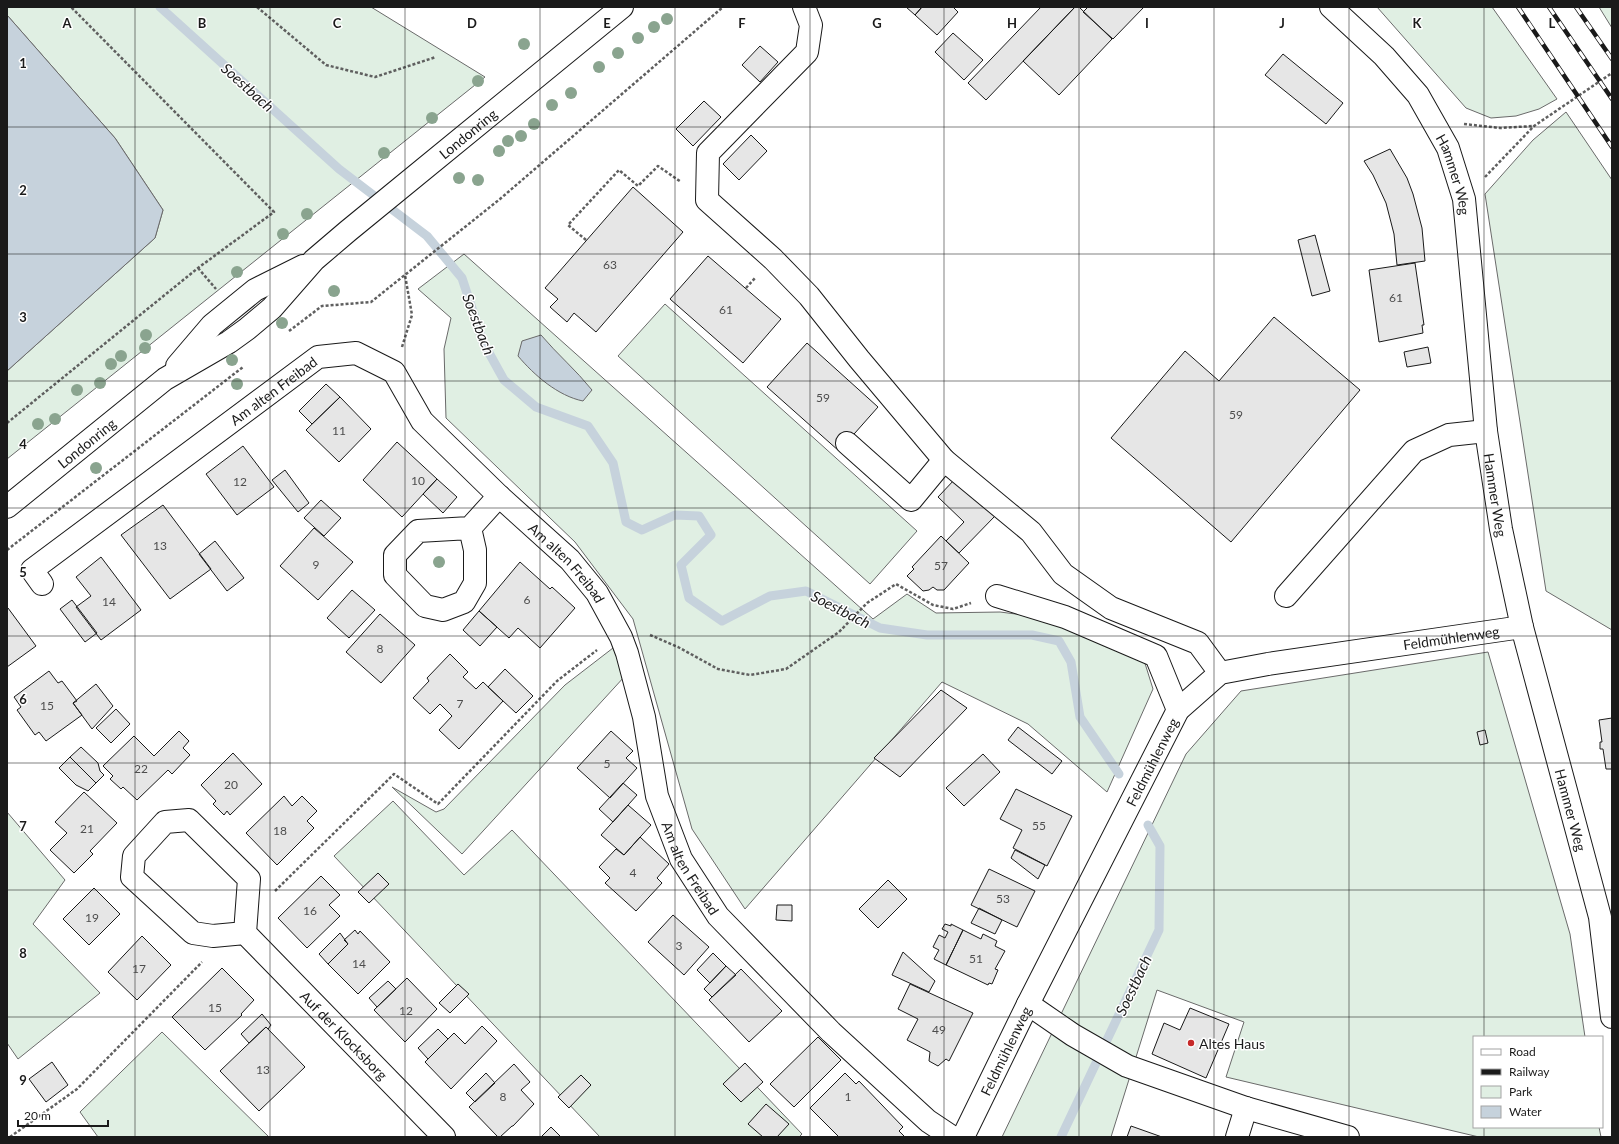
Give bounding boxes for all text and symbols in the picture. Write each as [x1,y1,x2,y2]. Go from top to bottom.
text: A [61,15,72,31]
text: B [198,15,207,31]
text: C [333,15,342,31]
text: D [467,15,477,31]
text: E [603,15,611,31]
text: F [738,15,746,31]
text: G [872,15,882,31]
text: H [1007,15,1017,31]
text: I [1145,15,1149,31]
text: J [1279,15,1285,31]
text: K [1413,15,1423,31]
text: L [1549,15,1556,31]
text: 1 [19,55,27,71]
water label: Soestbach [218,59,278,115]
street label: Londonring [435,105,500,162]
street label: Hammer Weg [1433,131,1474,216]
text: 2 [19,182,27,198]
house number: 63 [603,257,617,272]
house number: 61 [1389,290,1403,305]
water label: Soestbach [459,291,499,357]
house number: 61 [719,302,733,317]
text: 3 [19,309,27,325]
street label: Am alten Freibad [226,352,320,428]
house number: 59 [816,390,830,405]
house number: 59 [1229,407,1243,422]
street label: Londonring [54,414,119,471]
house number: 11 [332,423,346,438]
text: 4 [19,436,27,452]
street label: Hammer Weg [1481,452,1511,538]
house number: 10 [411,473,425,488]
house number: 12 [233,474,247,489]
street label: Am alten Freibad [526,519,609,605]
house number: 13 [153,538,167,553]
house number: 9 [313,557,320,572]
house number: 57 [934,558,948,573]
text: 5 [19,564,27,580]
water label: Soestbach [808,586,874,632]
house number: 6 [524,592,531,607]
house number: 14 [102,594,116,609]
street label: Feldmühlenweg [1402,622,1500,653]
house number: 8 [377,641,384,656]
text: 6 [19,691,27,707]
house number: 7 [457,696,464,711]
house number: 15 [40,698,54,713]
street label: Feldmühlenweg [1122,715,1181,809]
house number: 5 [604,756,611,771]
house number: 22 [134,761,148,776]
street label: Hammer Weg [1552,767,1590,853]
house number: 20 [224,777,238,792]
text: 7 [19,818,27,834]
house number: 55 [1032,818,1046,833]
street label: Am alten Freibad [659,819,723,918]
house number: 21 [80,821,94,836]
house number: 18 [273,823,287,838]
house number: 4 [630,865,637,880]
house number: 53 [996,891,1010,906]
house number: 16 [303,903,317,918]
house number: 19 [85,910,99,925]
house number: 3 [676,938,683,953]
text: 8 [19,945,27,961]
house number: 51 [969,951,983,966]
water label: Soestbach [1111,952,1155,1018]
house number: 14 [352,956,366,971]
house number: 17 [132,961,146,976]
street label: Auf der Klocksborg [297,987,391,1083]
house number: 15 [208,1000,222,1015]
house number: 12 [399,1003,413,1018]
street label: Feldmühlenweg [976,1003,1034,1098]
house number: 49 [932,1022,946,1037]
place label: Altes Haus [1199,1035,1265,1052]
legend [1473,1036,1603,1128]
marker: Altes Haus [1186,1038,1196,1048]
text: Road [1509,1044,1536,1059]
house number: 13 [256,1062,270,1077]
text: Railway [1509,1064,1550,1079]
text: 9 [19,1072,27,1088]
text: Park [1509,1084,1533,1099]
house number: 8 [500,1089,507,1104]
house number: 1 [845,1089,852,1104]
scale bar [18,1102,108,1128]
text: Water [1509,1104,1542,1119]
text: 20 m [24,1108,51,1123]

